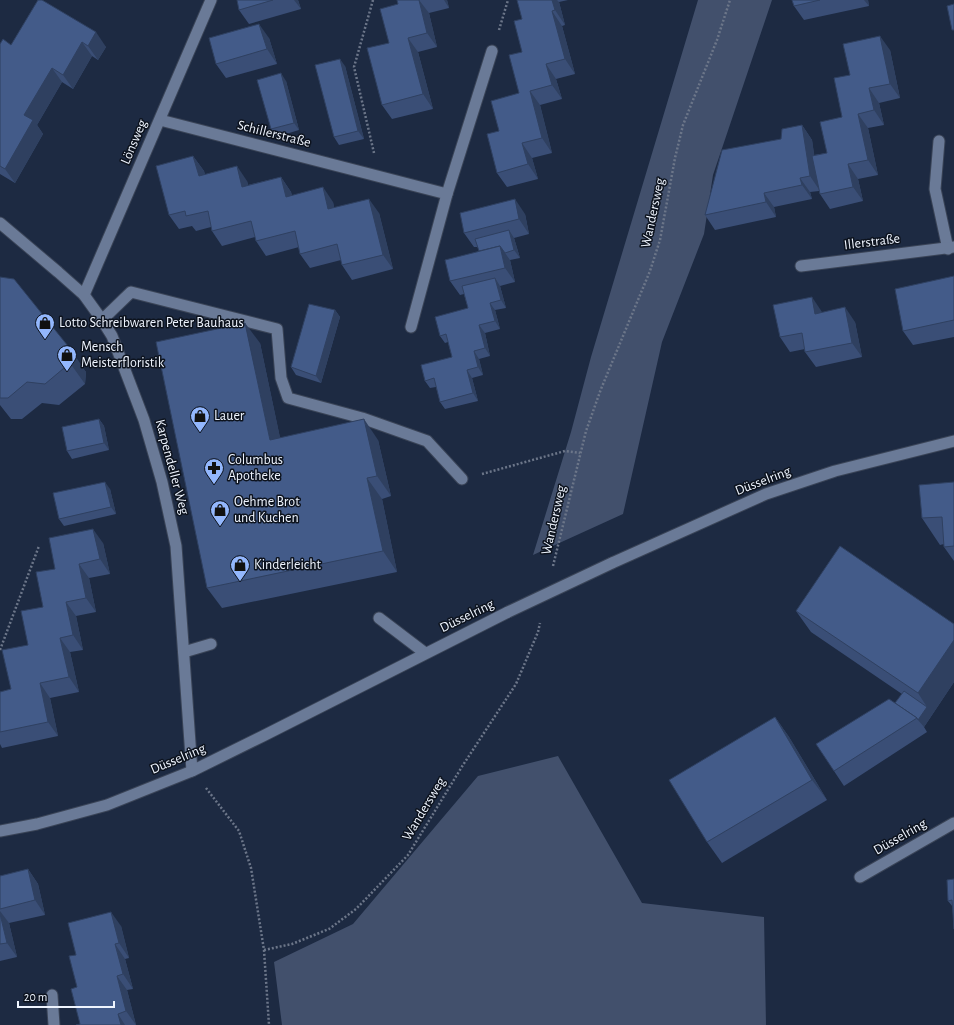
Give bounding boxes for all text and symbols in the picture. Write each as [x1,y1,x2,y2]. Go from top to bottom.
street label: Lönsweg [118,117,150,166]
street label: Schillerstraße [236,118,312,150]
street label: Wandersweg [639,177,667,249]
street label: Illerstraße [843,232,901,252]
shop icon: Lotto Schreibwaren Peter Bauhaus [34,312,56,340]
place label: Lotto Schreibwaren Peter Bauhaus [59,316,244,330]
place label: Mensch Meisterfloristik [81,340,165,370]
shop icon: Mensch Meisterfloristik [56,344,78,372]
shop icon: Lauer [189,405,211,433]
place label: Lauer [214,409,245,423]
street label: Karpendeller Weg [153,418,192,516]
place label: Columbus Apotheke [228,453,283,483]
pharmacy icon: Columbus Apotheke [203,457,225,485]
street label: Düsselring [733,464,793,498]
street label: Wandersweg [539,484,569,556]
place label: Oehme Brot und Kuchen [234,495,300,525]
shop icon: Oehme Brot und Kuchen [209,499,231,527]
shop icon: Kinderleicht [229,554,251,582]
place label: Kinderleicht [254,558,321,572]
street label: Düsselring [438,597,496,635]
street label: Düsselring [148,741,208,777]
street label: Wandersweg [400,775,448,843]
street label: Düsselring [871,816,929,858]
scale bar [18,983,114,1009]
text: 20 m [24,991,47,1003]

